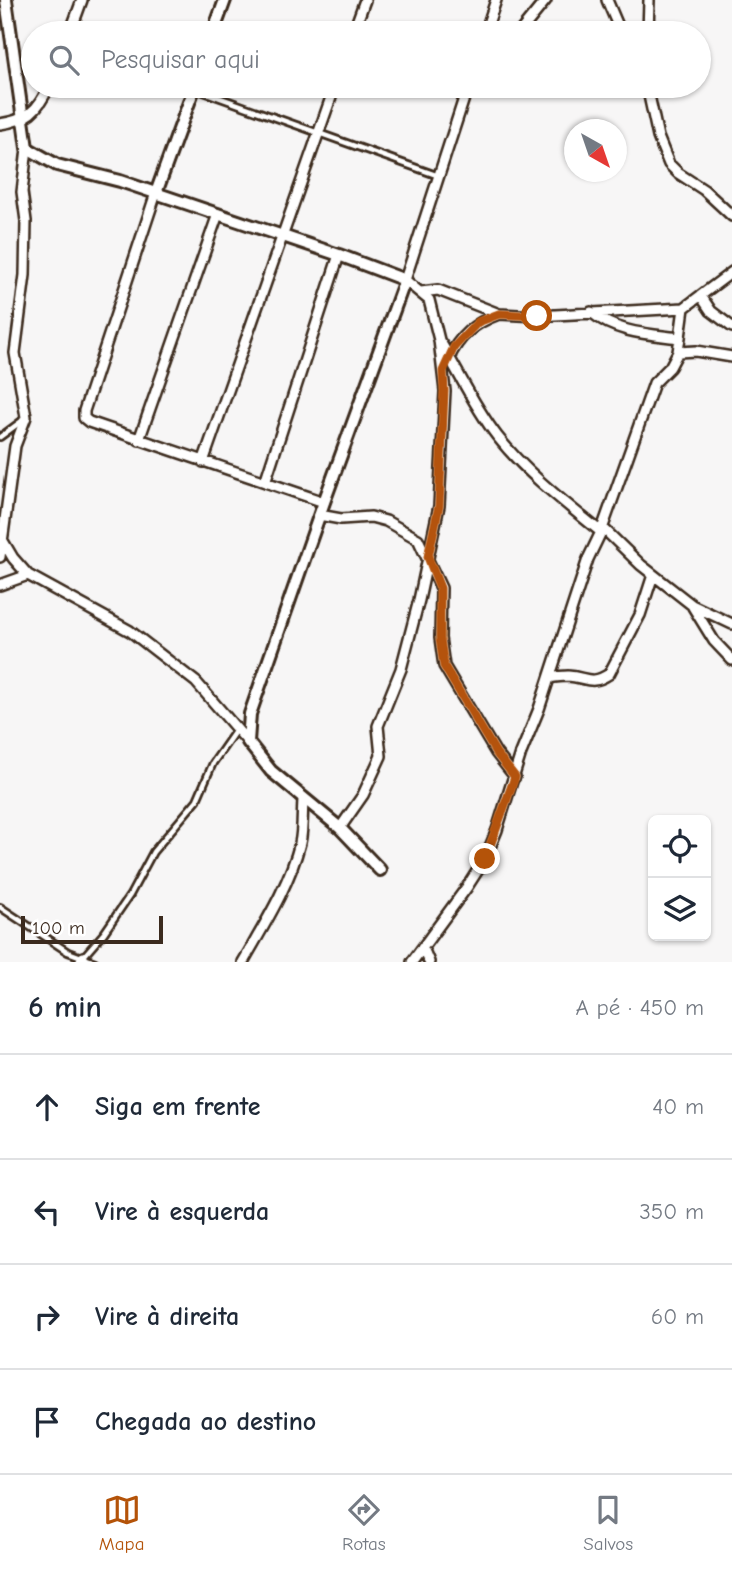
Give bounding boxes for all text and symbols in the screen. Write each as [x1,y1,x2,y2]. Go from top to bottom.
search box [21,21,711,98]
icon: search [45,41,83,79]
text: Pesquisar aqui [101,45,260,75]
north arrow [564,119,627,182]
route start [521,300,552,331]
map controls [648,815,711,941]
button: locate [648,815,711,878]
route end [469,843,500,874]
button: layers [648,878,711,941]
scale bar [21,913,163,945]
text: 100 m [32,917,85,939]
text: 6 min [28,990,102,1025]
text: A pé · 450 m [575,994,704,1021]
icon: ahead [28,1088,66,1126]
text: Siga em frente [95,1092,261,1122]
text: 40 m [652,1093,704,1120]
icon: left [28,1193,66,1231]
text: Vire à esquerda [95,1197,269,1227]
text: 350 m [639,1198,704,1225]
icon: right [28,1298,66,1336]
text: Vire à direita [95,1302,239,1332]
text: 60 m [651,1303,704,1330]
icon: arrive [28,1403,66,1441]
text: Chegada ao destino [95,1407,316,1437]
tab: Mapa [99,1491,144,1555]
tab: Rotas [342,1491,386,1555]
tab: Salvos [583,1491,633,1555]

